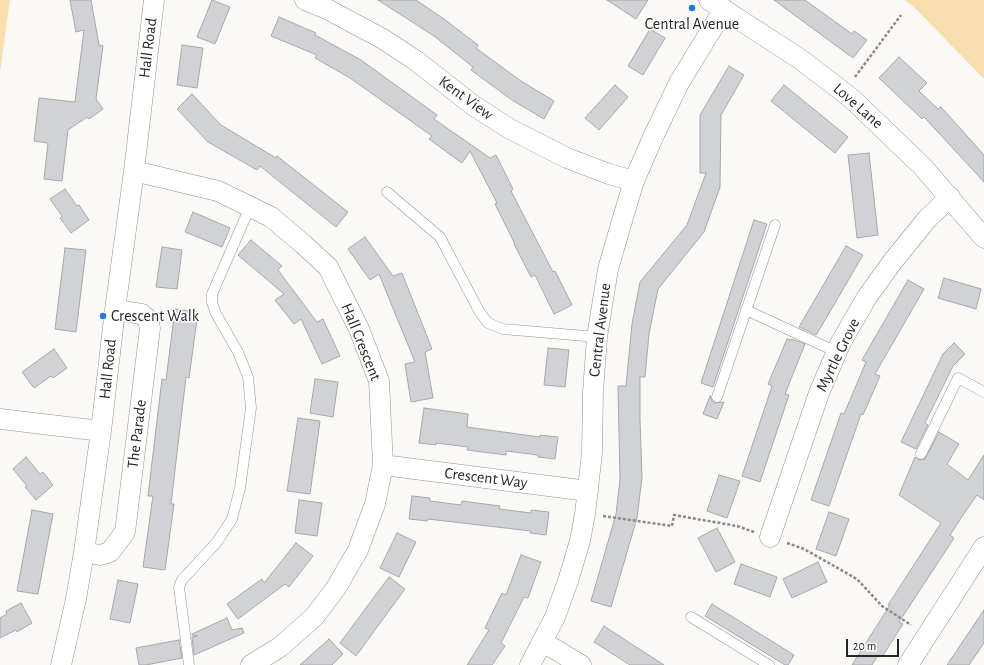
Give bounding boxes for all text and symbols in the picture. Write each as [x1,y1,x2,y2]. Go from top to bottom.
marker: Central Avenue [687,3,697,13]
place label: Central Avenue [645,14,739,34]
street label: Hall Road [135,17,161,79]
street label: Kent View [435,72,497,124]
street label: Love Lane [829,79,887,133]
street label: Central Avenue [585,282,615,378]
street label: Hall Crescent [337,300,385,384]
place label: Crescent Walk [111,306,199,326]
marker: Crescent Walk [98,311,108,321]
street label: Myrtle Grove [812,315,864,395]
street label: Hall Road [95,338,121,400]
street label: The Parade [123,398,151,470]
street label: Crescent Way [443,463,529,493]
scale bar [848,631,901,657]
text: 20 m [853,640,876,652]

